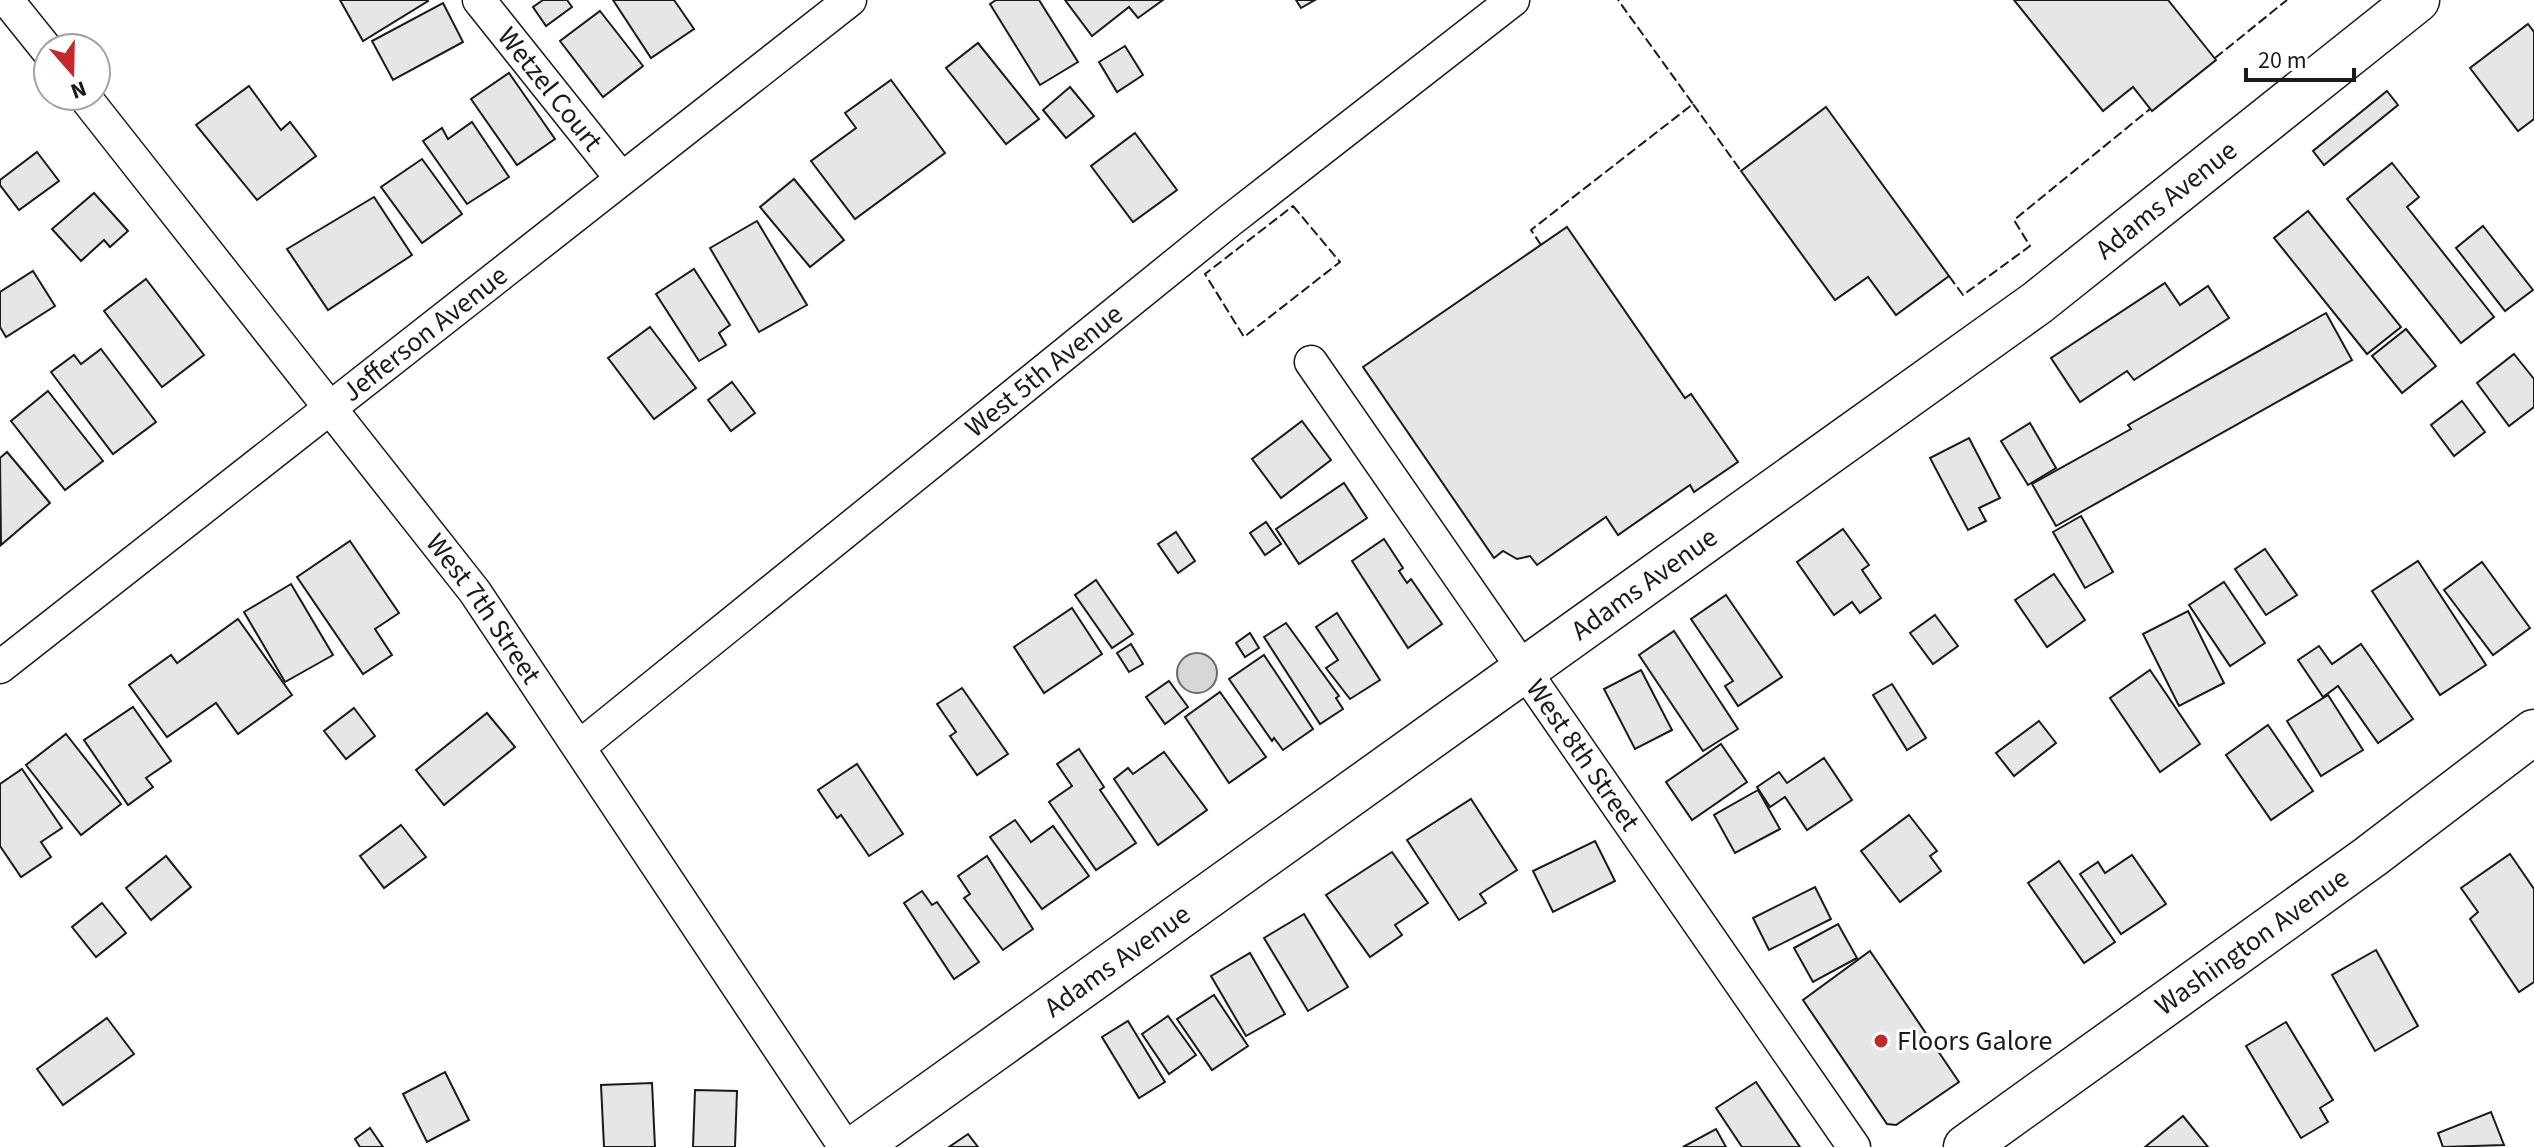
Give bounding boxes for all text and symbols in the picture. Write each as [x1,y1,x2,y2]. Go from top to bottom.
street label: Wetzel Court [488,18,613,160]
north arrow [32,32,112,112]
scale bar [2246,32,2354,82]
text: 20 m [2258,43,2307,78]
text: N [66,72,91,107]
street label: Adams Avenue [2087,131,2246,269]
street label: Jefferson Avenue [333,256,516,411]
street label: West 5th Avenue [956,295,1131,447]
street label: Adams Avenue [1563,518,1726,650]
street label: West 7th Street [416,525,551,692]
street label: West 8th Street [1516,671,1650,840]
street label: Washington Avenue [2147,858,2357,1025]
street label: Adams Avenue [1036,895,1199,1027]
place label: Floors Galore [1897,1021,2052,1061]
marker: Floors Galore [1872,1032,1890,1050]

